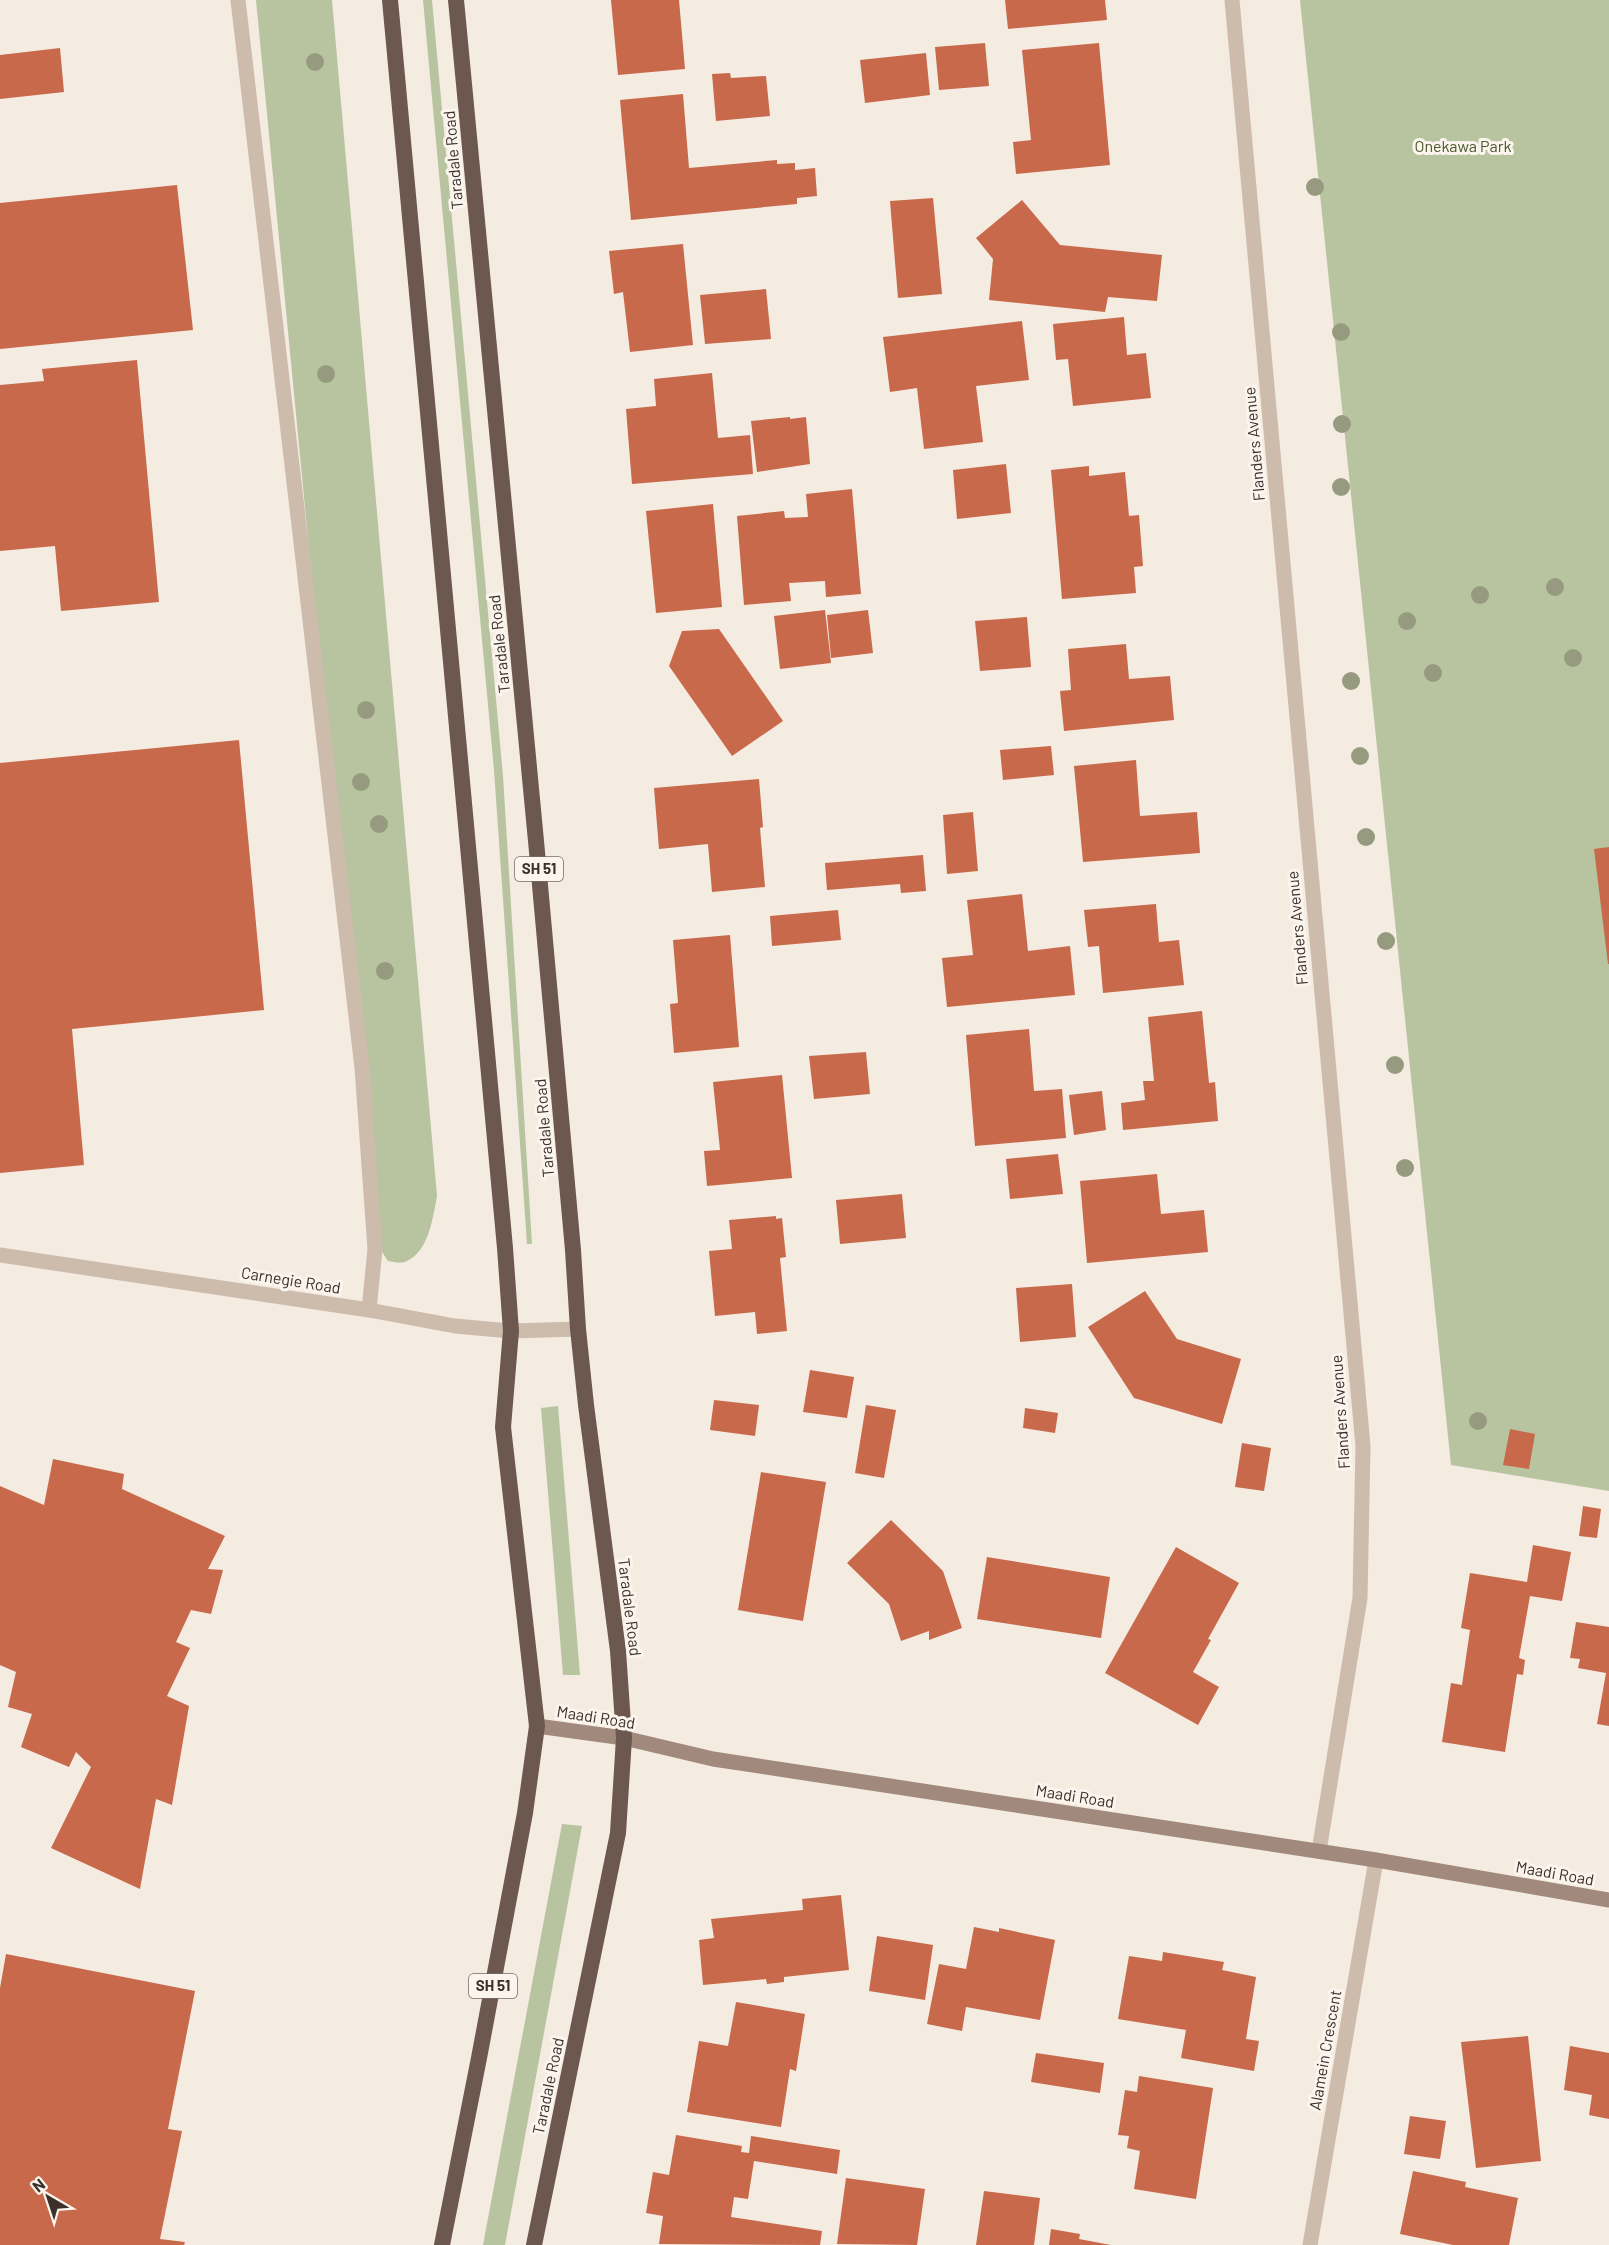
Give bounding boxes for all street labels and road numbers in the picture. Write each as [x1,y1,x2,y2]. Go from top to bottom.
street label: Taradale Road [439,110,466,210]
street label: Flanders Avenue [1239,386,1268,502]
street label: Taradale Road [484,594,513,694]
road number: SH 51 [515,857,563,881]
street label: Flanders Avenue [1282,870,1311,986]
street label: Taradale Road [530,1078,557,1178]
street label: Carnegie Road [240,1262,342,1297]
street label: Flanders Avenue [1326,1354,1353,1470]
street label: Taradale Road [615,1557,646,1657]
street label: Maadi Road [555,1701,637,1732]
street label: Maadi Road [1034,1780,1116,1811]
street label: Maadi Road [1514,1856,1596,1889]
road number: SH 51 [469,1974,517,1998]
street label: Alamein Crescent [1305,1988,1344,2112]
street label: Taradale Road [528,2036,567,2136]

